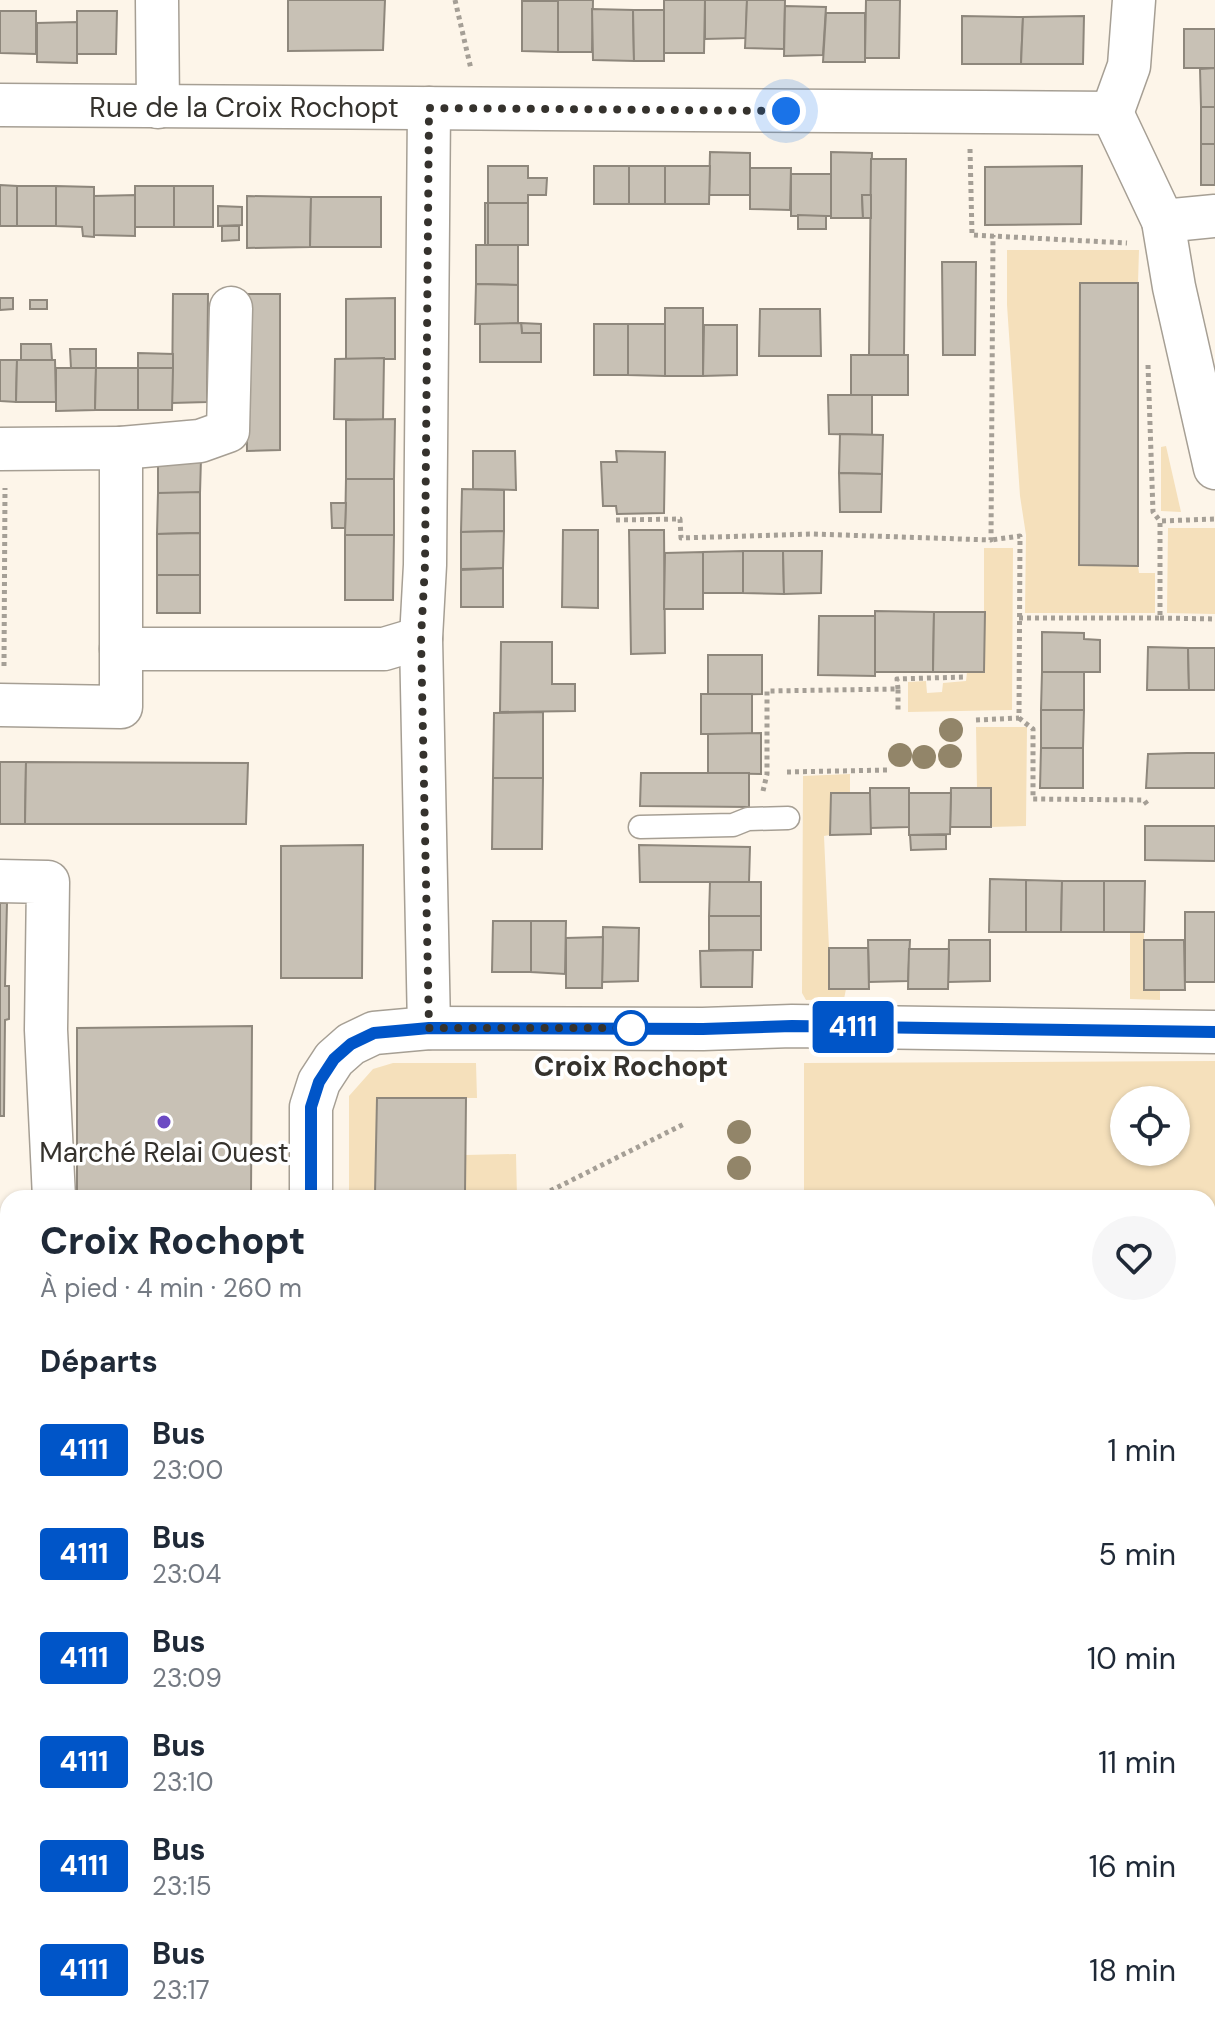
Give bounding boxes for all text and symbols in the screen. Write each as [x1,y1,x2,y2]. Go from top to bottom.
street label: Rue de la Croix Rochopt [89,89,399,126]
your location [766,91,806,131]
line badge: 4111 [797,1001,909,1053]
text: 4111 [829,1008,877,1045]
marker: Croix Rochopt [614,1011,648,1045]
place label: Croix Rochopt [534,1048,728,1085]
map controls [1110,1086,1190,1166]
button: locate [1110,1086,1190,1166]
marker: Marché Relai Ouest [155,1113,173,1131]
place label: Marché Relai Ouest [39,1134,289,1171]
text: Croix Rochopt [40,1216,305,1266]
button: heart [1092,1216,1176,1300]
text: À pied · 4 min · 260 m [40,1271,302,1305]
text: Départs [40,1342,158,1381]
text: Bus [152,1414,206,1453]
text: 4111 [60,1431,108,1468]
text: 1 min [1108,1431,1176,1470]
text: 23:00 [152,1453,223,1487]
text: Bus [152,1518,206,1557]
text: 4111 [60,1535,108,1572]
text: 5 min [1099,1535,1176,1574]
text: 23:04 [152,1557,221,1591]
text: Bus [152,1622,206,1661]
text: 4111 [60,1639,108,1676]
text: 10 min [1087,1639,1176,1678]
text: 23:09 [152,1661,222,1695]
text: Bus [152,1726,206,1765]
text: 4111 [60,1743,108,1780]
text: 11 min [1098,1743,1176,1782]
text: 23:10 [152,1765,214,1799]
text: Bus [152,1830,206,1869]
text: 4111 [60,1847,108,1884]
text: 16 min [1089,1847,1176,1886]
text: 23:15 [152,1869,212,1903]
text: Bus [152,1934,206,1973]
text: 4111 [60,1951,108,1988]
text: 18 min [1089,1951,1176,1990]
text: 23:17 [152,1973,210,2007]

